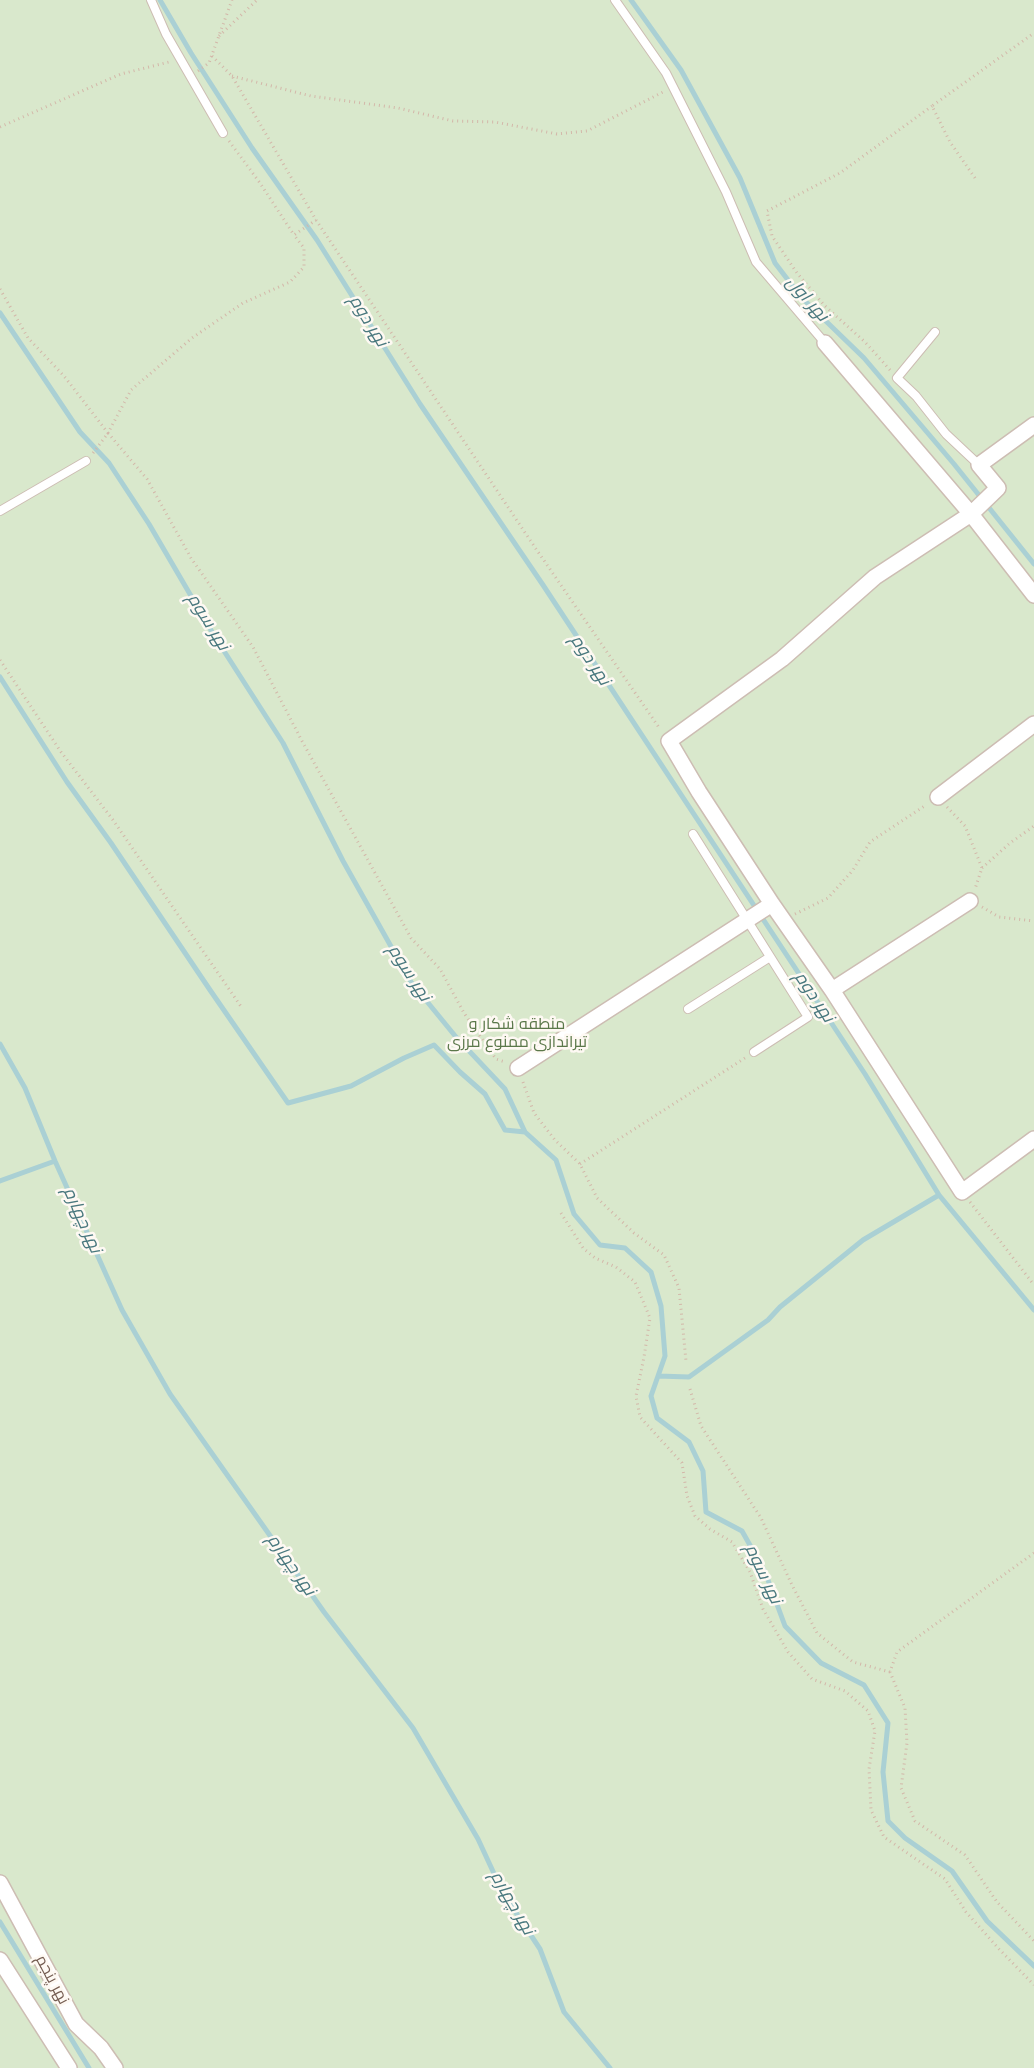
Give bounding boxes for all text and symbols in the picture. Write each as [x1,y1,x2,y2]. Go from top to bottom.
water label: نهر اول [781,272,833,326]
water label: نهر دوم [344,291,392,351]
water label: نهر سوم [182,589,234,655]
water label: نهر دوم [565,630,615,690]
water label: نهر سوم [383,940,435,1006]
water label: نهر دوم [789,967,839,1027]
park label: منطقه شکار و تیراندازی ممنوع مرزی [447,1015,587,1053]
water label: نهر چهارم [58,1184,106,1256]
water label: نهر چهارم [262,1530,320,1600]
water label: نهر سوم [740,1541,786,1607]
water label: نهر چهارم [485,1867,539,1939]
street label: نهر پنجم [31,1952,73,2008]

